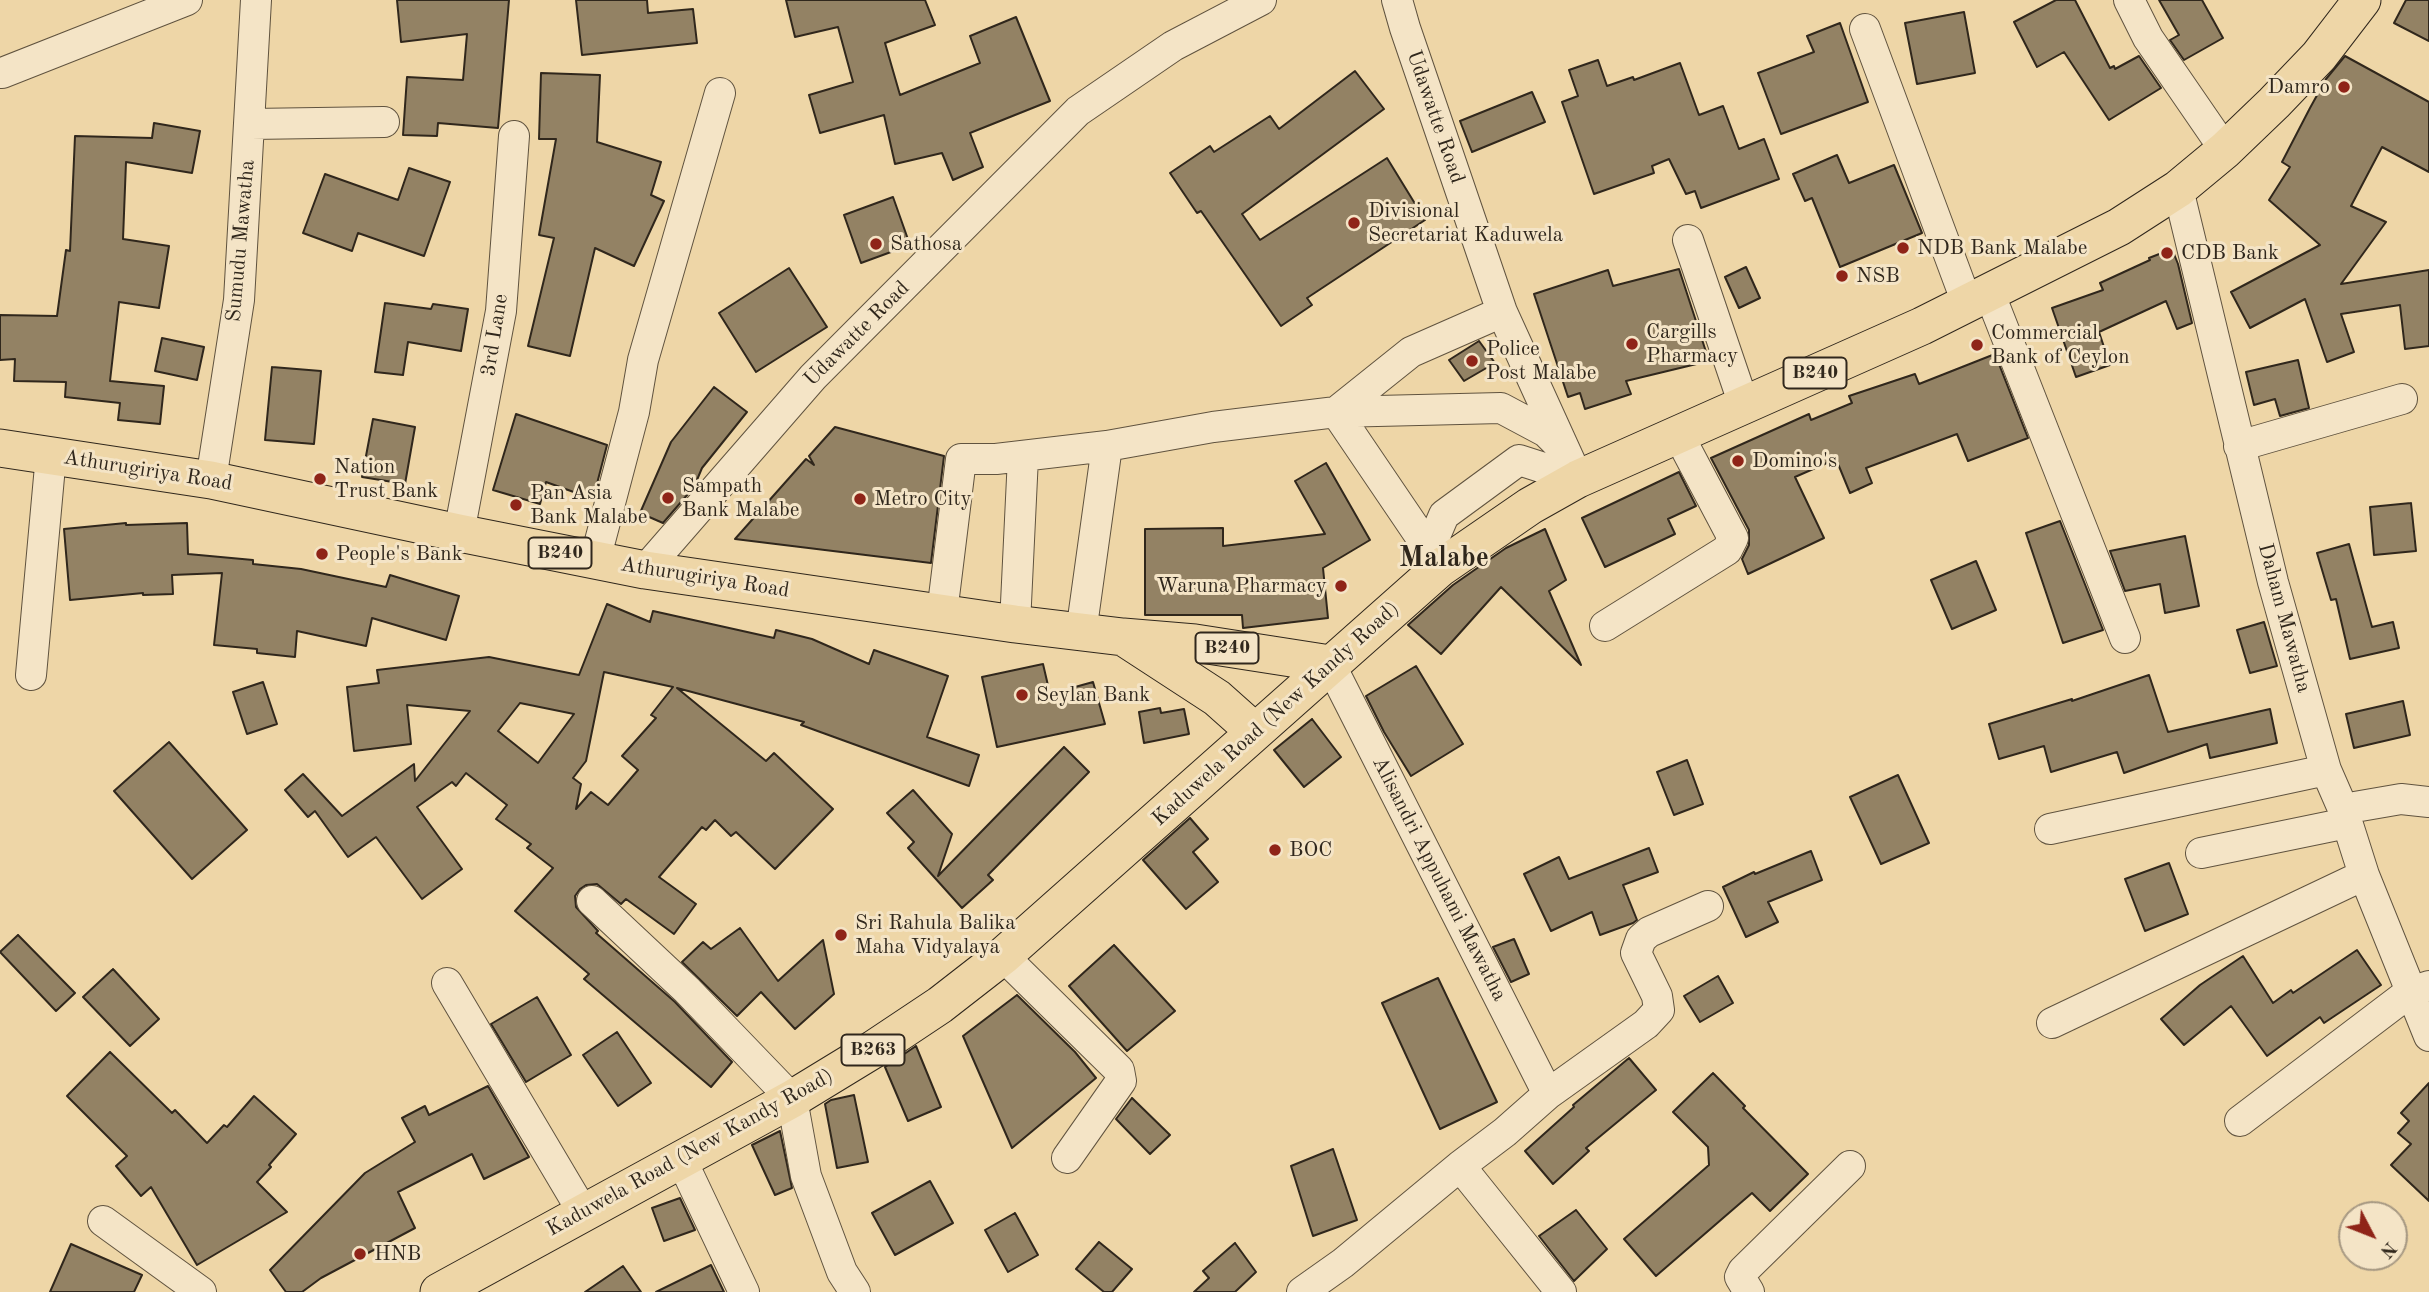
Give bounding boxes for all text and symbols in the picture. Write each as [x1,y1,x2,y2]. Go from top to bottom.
street label: Udawatte Road [1400,47,1470,187]
place label: Damro [2268,74,2330,100]
marker: Damro [2336,79,2352,95]
street label: Sumudu Mawatha [221,159,261,323]
place label: Divisional Secretariat Kaduwela [1368,198,1563,248]
marker: Divisional Secretariat Kaduwela [1346,215,1362,231]
place label: Sathosa [890,231,962,257]
place label: NDB Bank Malabe [1917,235,2087,261]
marker: Sathosa [868,236,884,252]
marker: NDB Bank Malabe [1895,240,1911,256]
place label: CDB Bank [2181,240,2279,266]
marker: CDB Bank [2159,245,2175,261]
place label: NSB [1856,263,1900,289]
marker: NSB [1834,268,1850,284]
street label: Udawatte Road [799,276,915,392]
street label: 3rd Lane [476,292,514,378]
place label: Cargills Pharmacy [1646,319,1738,369]
place label: Commercial Bank of Ceylon [1991,320,2130,370]
place label: Police Post Malabe [1486,336,1596,386]
marker: Cargills Pharmacy [1624,336,1640,352]
marker: Commercial Bank of Ceylon [1969,337,1985,353]
marker: Police Post Malabe [1464,353,1480,369]
road number: B240 [1784,358,1846,388]
street label: Athurugiriya Road [62,445,234,497]
place label: Domino's [1752,448,1837,474]
marker: Domino's [1730,453,1746,469]
place label: Nation Trust Bank [334,454,438,504]
marker: Nation Trust Bank [312,471,328,487]
place label: Sampath Bank Malabe [682,473,799,523]
place label: Pan Asia Bank Malabe [530,480,647,530]
place label: Metro City [874,486,972,512]
marker: Sampath Bank Malabe [660,490,676,506]
marker: Metro City [852,491,868,507]
marker: Pan Asia Bank Malabe [508,497,524,513]
road number: B240 [528,538,592,568]
street label: Daham Mawatha [2252,540,2316,696]
place label: People's Bank [336,541,463,567]
district label: Malabe [1399,542,1489,576]
marker: People's Bank [314,546,330,562]
street label: Athurugiriya Road [619,552,791,604]
place label: Waruna Pharmacy [1156,573,1327,599]
marker: Waruna Pharmacy [1333,578,1349,594]
street label: Kaduwela Road (New Kandy Road) [1147,596,1405,832]
road number: B240 [1196,632,1258,664]
place label: Seylan Bank [1036,682,1150,708]
marker: Seylan Bank [1014,687,1030,703]
street label: Alisandri Appuhami Mawatha [1366,753,1512,1005]
place label: BOC [1289,837,1332,863]
marker: BOC [1267,842,1283,858]
place label: Sri Rahula Balika Maha Vidyalaya [855,910,1016,960]
marker: Sri Rahula Balika Maha Vidyalaya [833,927,849,943]
road number: B263 [842,1034,904,1066]
street label: Kaduwela Road (New Kandy Road) [542,1063,838,1243]
north arrow [2338,1201,2408,1271]
text: N [2376,1237,2399,1261]
place label: HNB [374,1241,421,1267]
marker: HNB [352,1246,368,1262]

